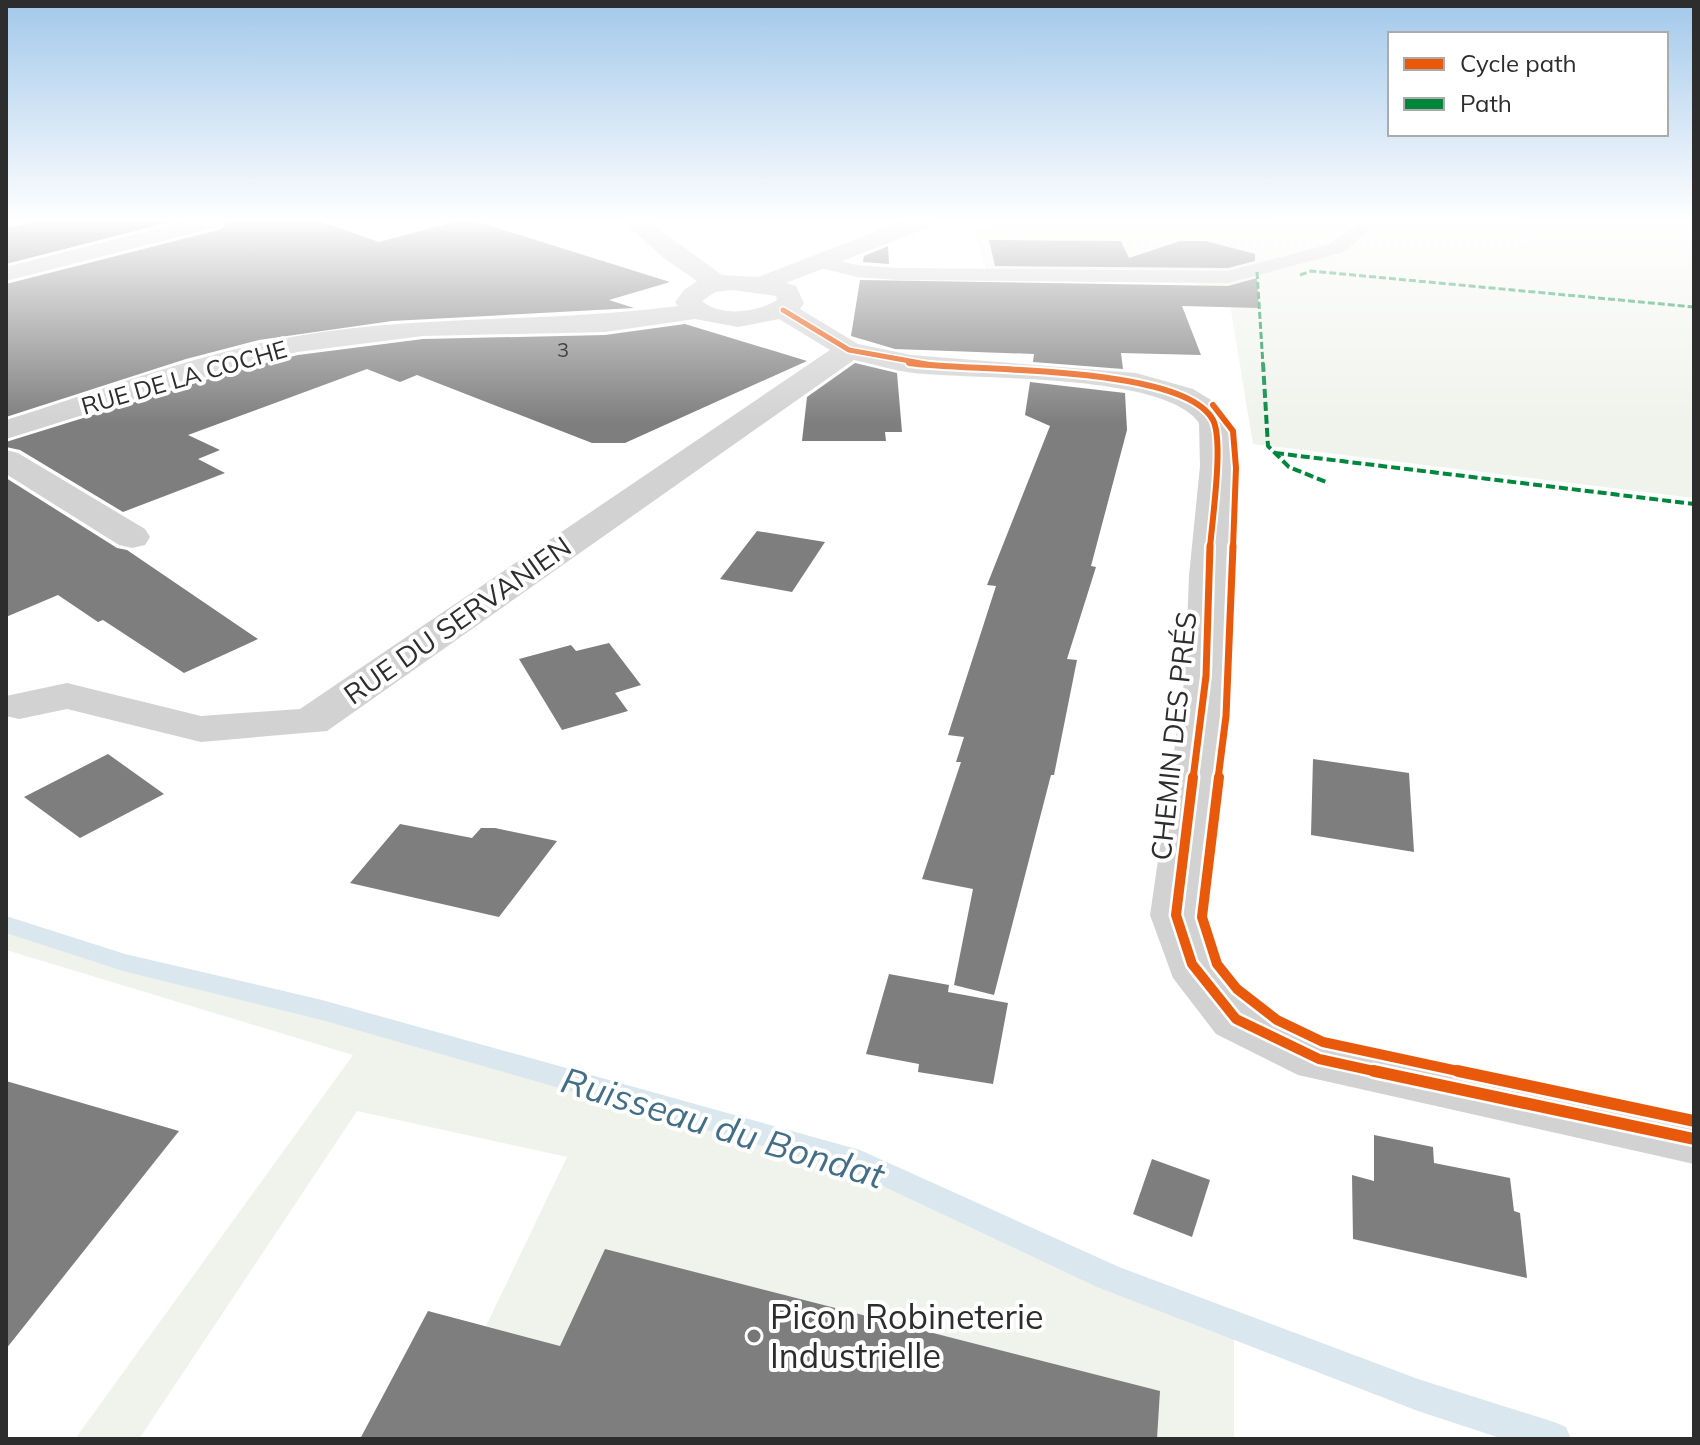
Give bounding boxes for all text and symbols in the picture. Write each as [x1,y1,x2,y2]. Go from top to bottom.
legend [1388,32,1668,136]
text: Cycle path [1460,48,1577,78]
text: Path [1460,88,1512,118]
street label: RUE DE LA COCHE [78,333,290,421]
house number: 3 [557,337,569,362]
street label: RUE DU SERVANIEN [337,528,577,712]
street label: CHEMIN DES PRÉS [1143,610,1203,862]
water label: Ruisseau du Bondat [556,1057,891,1198]
place label: Picon Robineterie Industrielle [770,1295,1044,1377]
marker: Picon Robineterie Industrielle [745,1327,763,1345]

